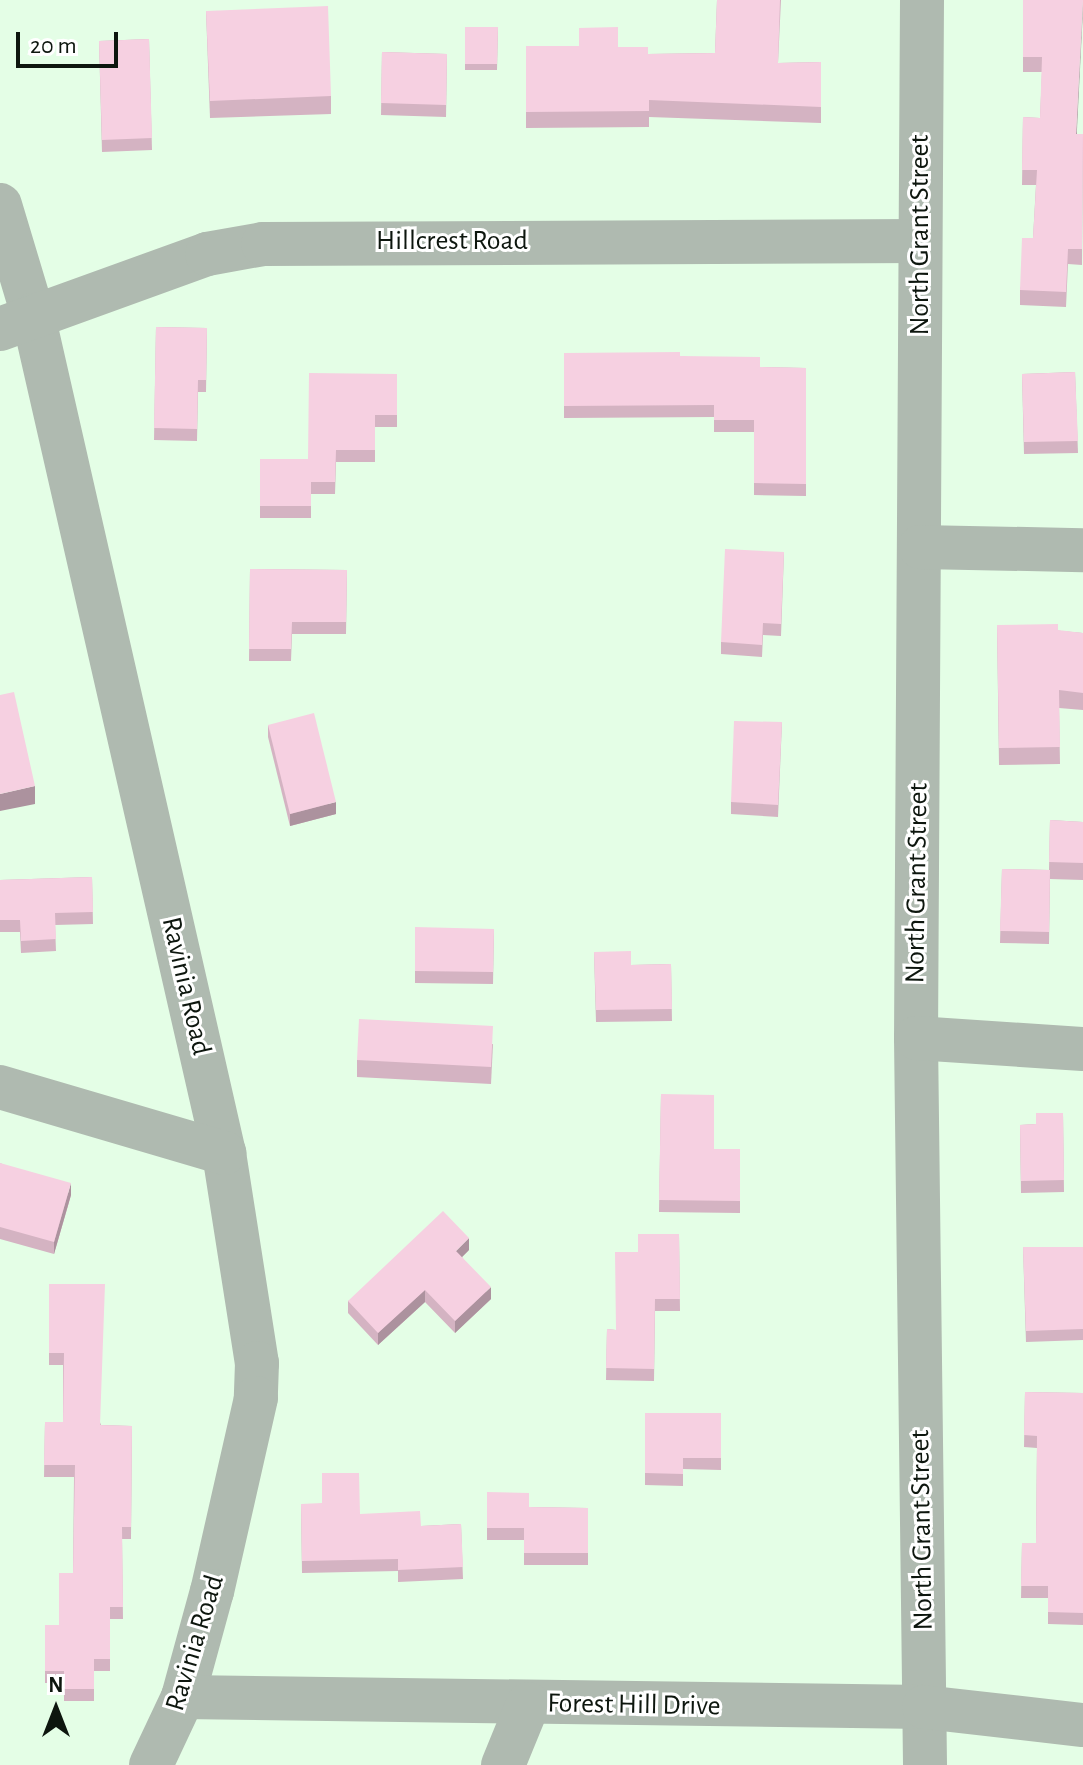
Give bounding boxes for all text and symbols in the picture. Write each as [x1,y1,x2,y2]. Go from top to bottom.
scale bar [20,16,122,66]
text: 20 m [30,34,77,58]
street label: North Grant Street [903,135,937,335]
street label: Hillcrest Road [376,224,528,258]
street label: North Grant Street [898,782,936,984]
street label: Ravinia Road [154,914,218,1058]
street label: North Grant Street [903,1429,941,1631]
street label: Ravinia Road [158,1571,232,1715]
north arrow [16,1669,96,1749]
text: N [48,1674,64,1696]
street label: Forest Hill Drive [547,1687,721,1723]

